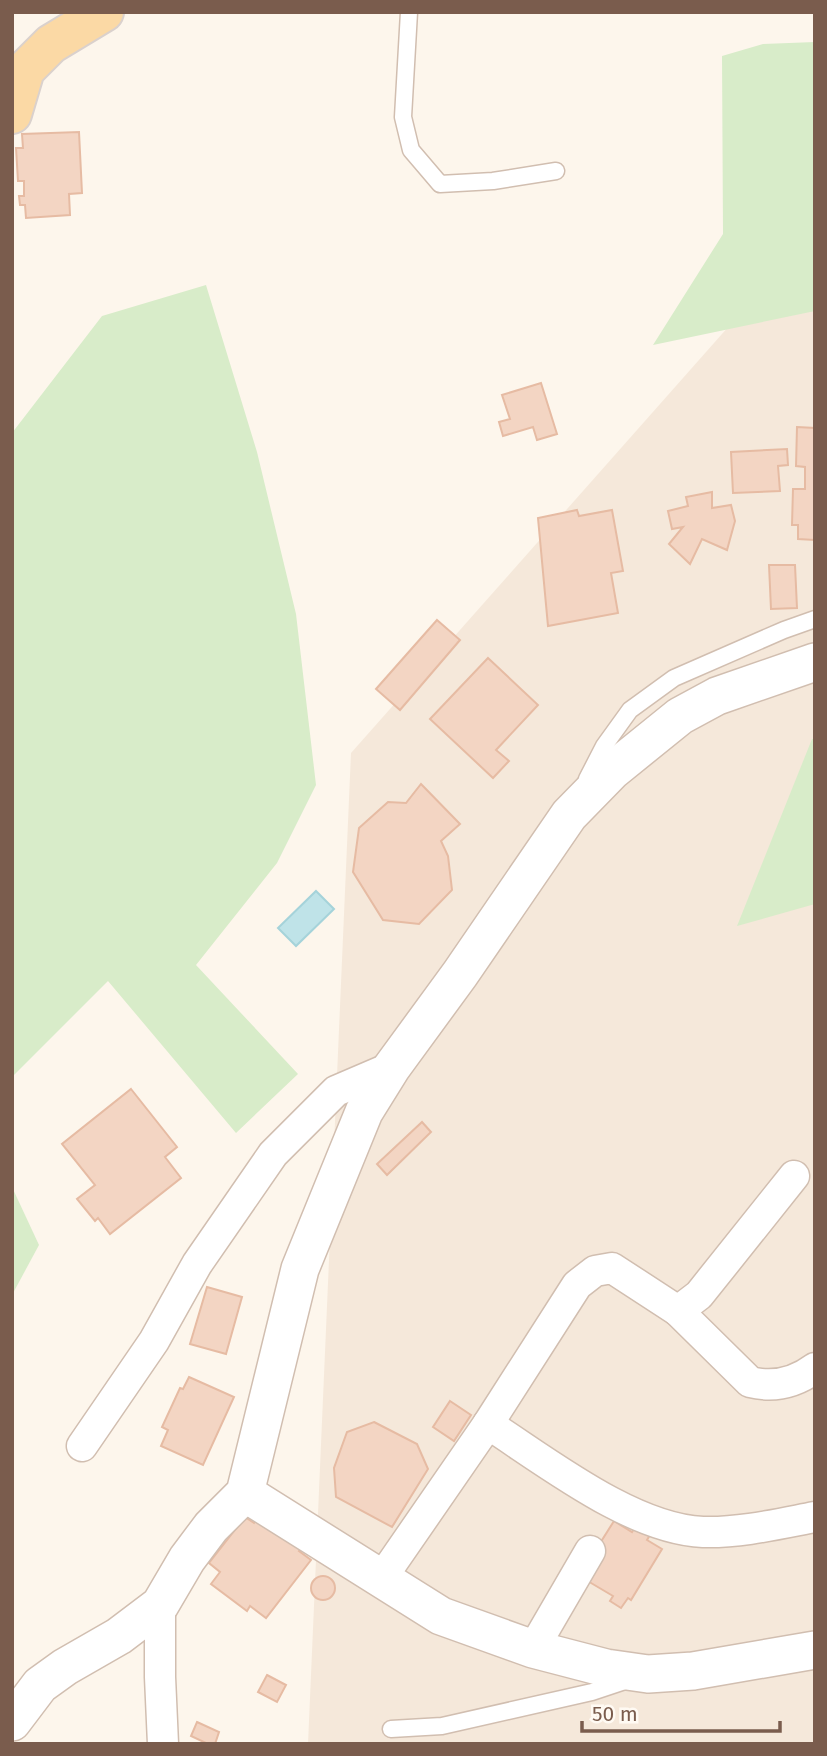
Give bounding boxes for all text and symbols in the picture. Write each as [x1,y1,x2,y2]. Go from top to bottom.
scale bar [582,1690,780,1734]
text: 50 m [592,1701,638,1727]

